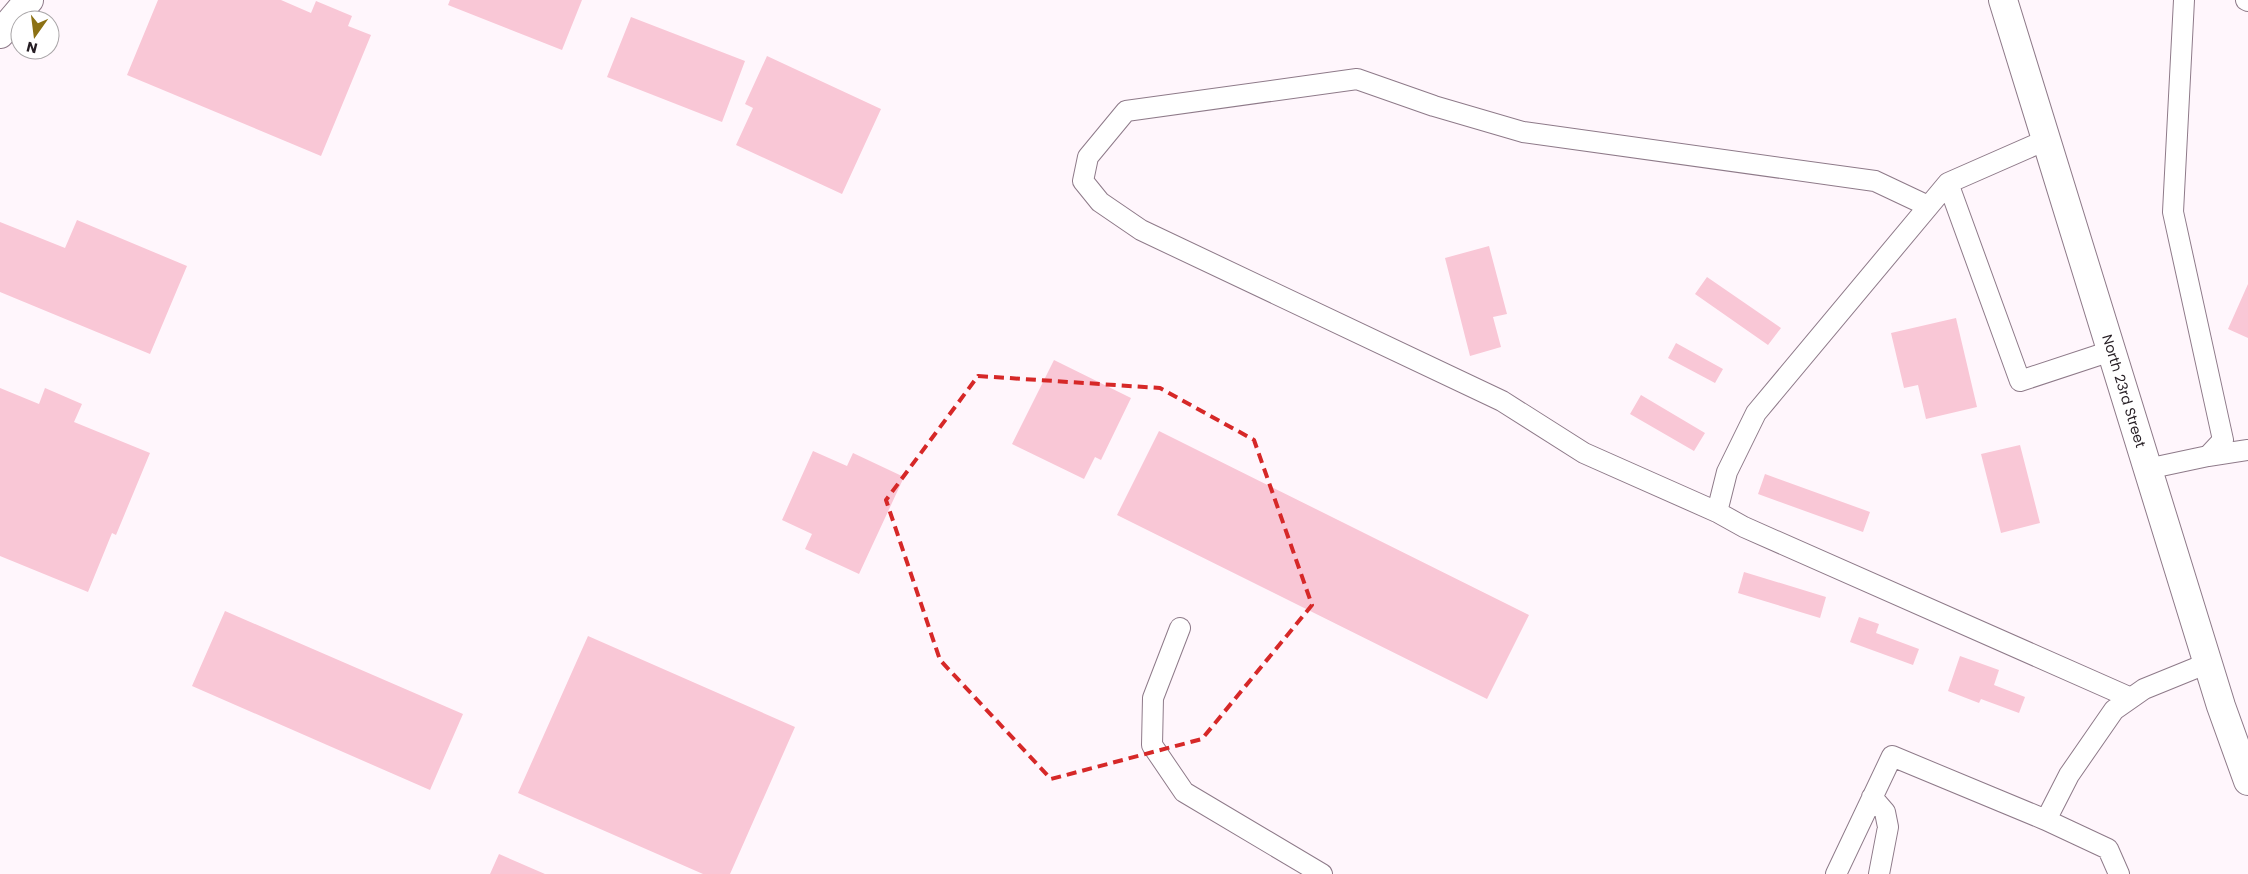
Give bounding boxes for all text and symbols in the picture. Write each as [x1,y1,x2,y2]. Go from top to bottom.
north arrow [10,10,60,60]
text: N [24,37,39,59]
street label: North 23rd Street [2097,332,2151,450]

